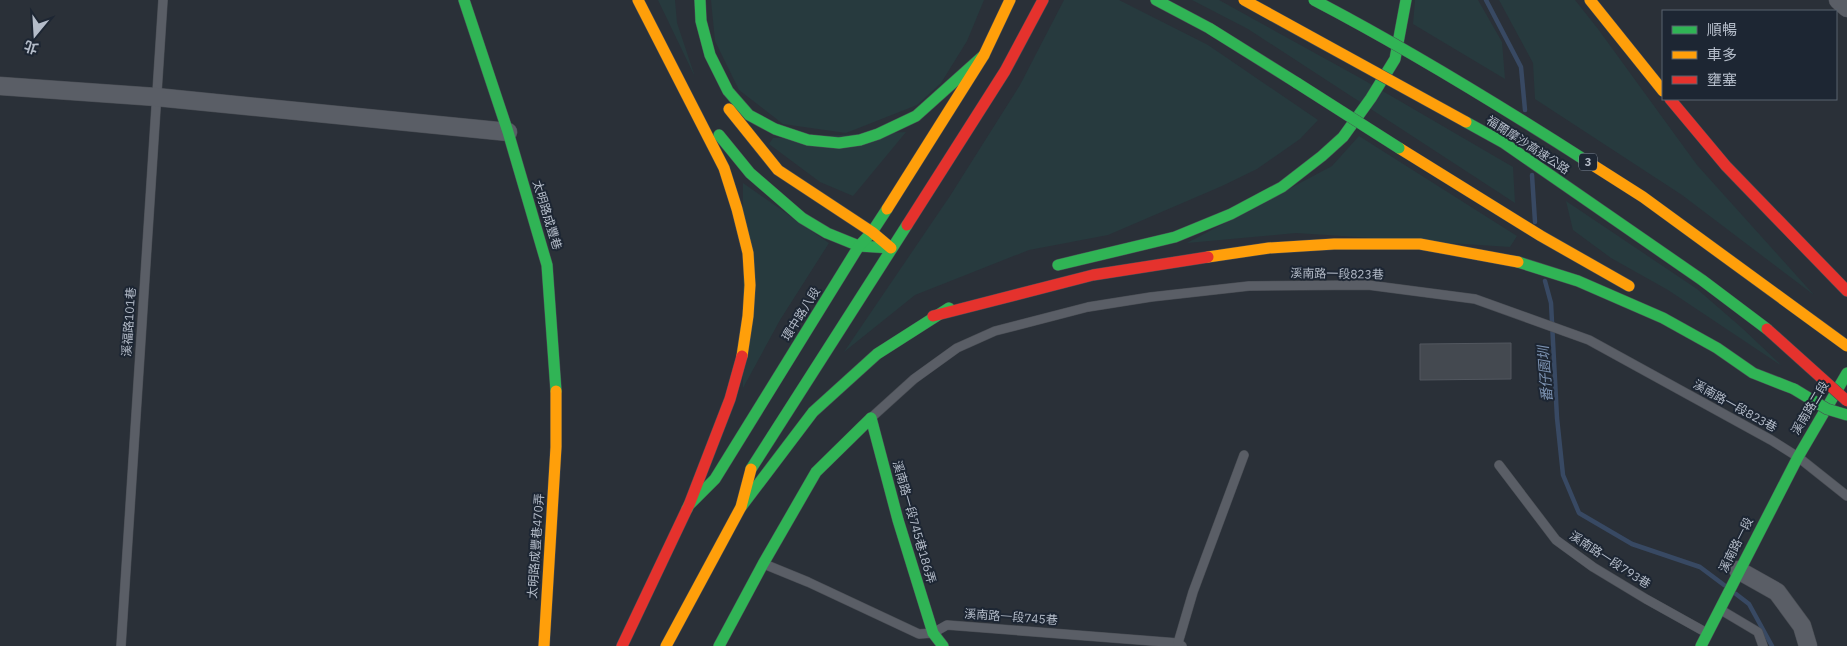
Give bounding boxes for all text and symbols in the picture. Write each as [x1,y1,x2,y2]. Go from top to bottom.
north arrow [10,10,60,60]
legend [1662,10,1837,100]
text: 順暢 [1707,20,1737,39]
text: 北 [22,37,40,58]
text: 車多 [1707,45,1737,64]
text: 壅塞 [1707,70,1737,89]
street label: 福爾摩沙高速公路 [1484,112,1573,177]
road number: 3 [1579,154,1597,170]
street label: 太明路成豐巷 [530,178,565,251]
street label: 溪南路一段823巷 [1290,265,1384,282]
street label: 環中路八段 [778,284,823,343]
street label: 溪福路101巷 [119,287,138,357]
water label: 番仔園圳 [1534,343,1556,403]
street label: 溪南路一段823巷 [1691,376,1780,435]
street label: 溪南路二段 [1788,378,1831,437]
street label: 溪南路一段745巷186弄 [890,459,939,585]
street label: 太明路成豐巷470弄 [524,493,547,599]
street label: 溪南路一段 [1715,515,1756,575]
street label: 溪南路一段793巷 [1567,528,1654,591]
street label: 溪南路一段745巷 [964,606,1058,627]

